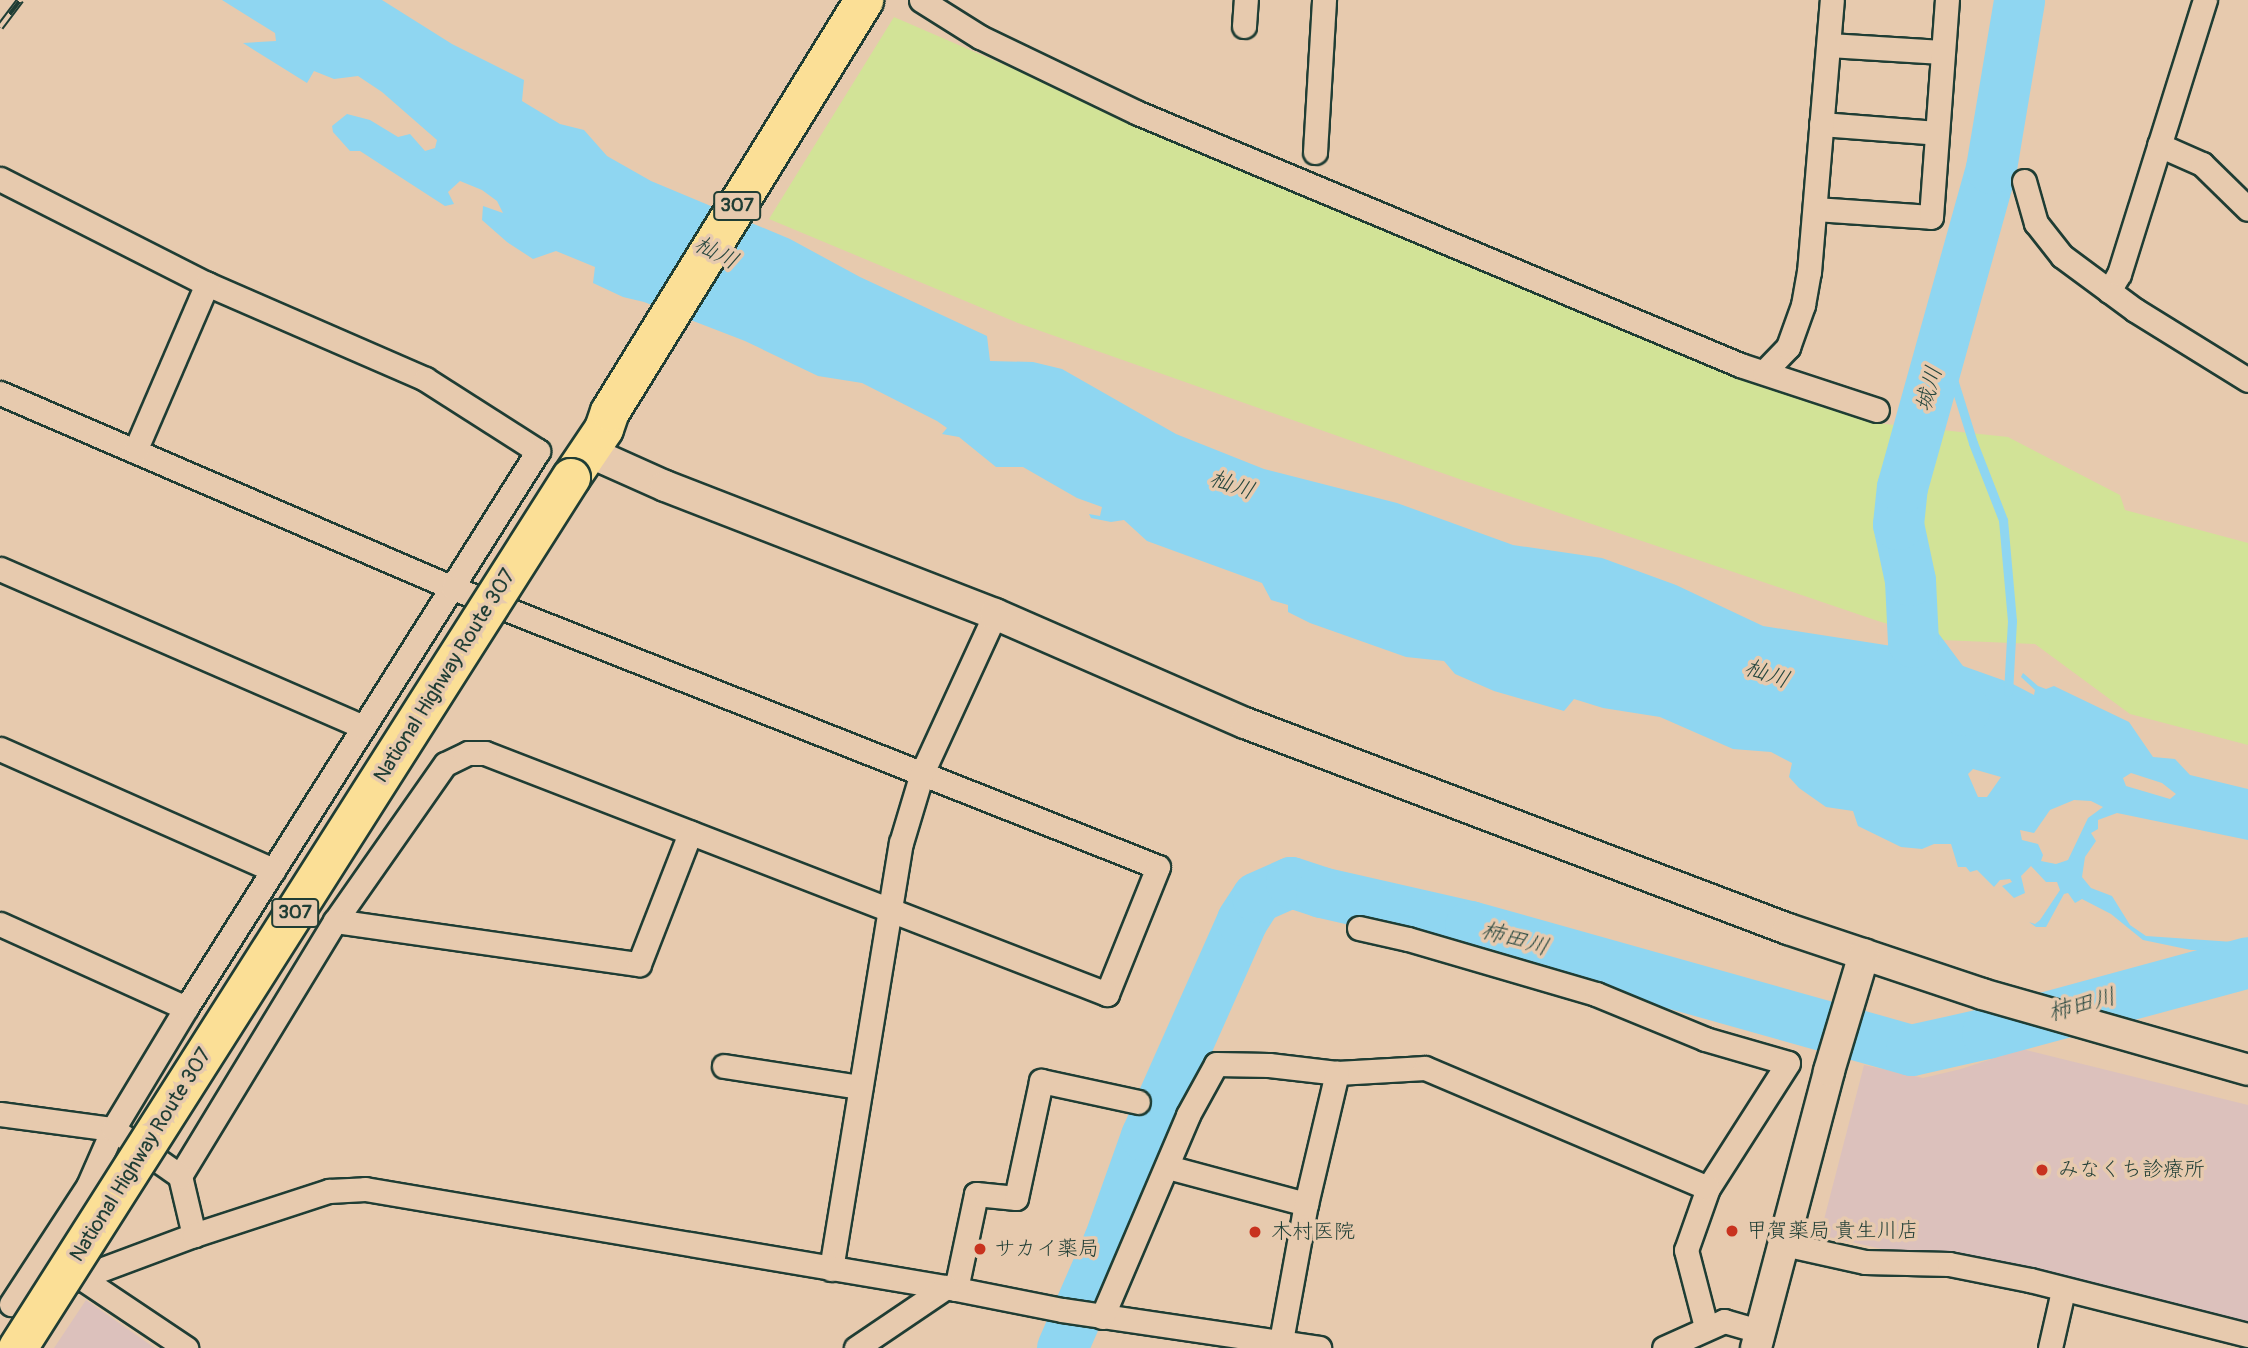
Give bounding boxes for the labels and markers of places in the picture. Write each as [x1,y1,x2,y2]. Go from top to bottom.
place label: みなくち診療所 [2058,1157,2205,1183]
marker: みなくち診療所 [2032,1160,2052,1180]
place label: 甲賀薬局 貴生川店 [1746,1218,1919,1244]
place label: 木村医院 [1271,1219,1355,1245]
marker: 木村医院 [1245,1222,1265,1242]
marker: 甲賀薬局 貴生川店 [1724,1223,1740,1239]
place label: サカイ薬局 [994,1236,1099,1262]
marker: サカイ薬局 [972,1241,988,1257]

